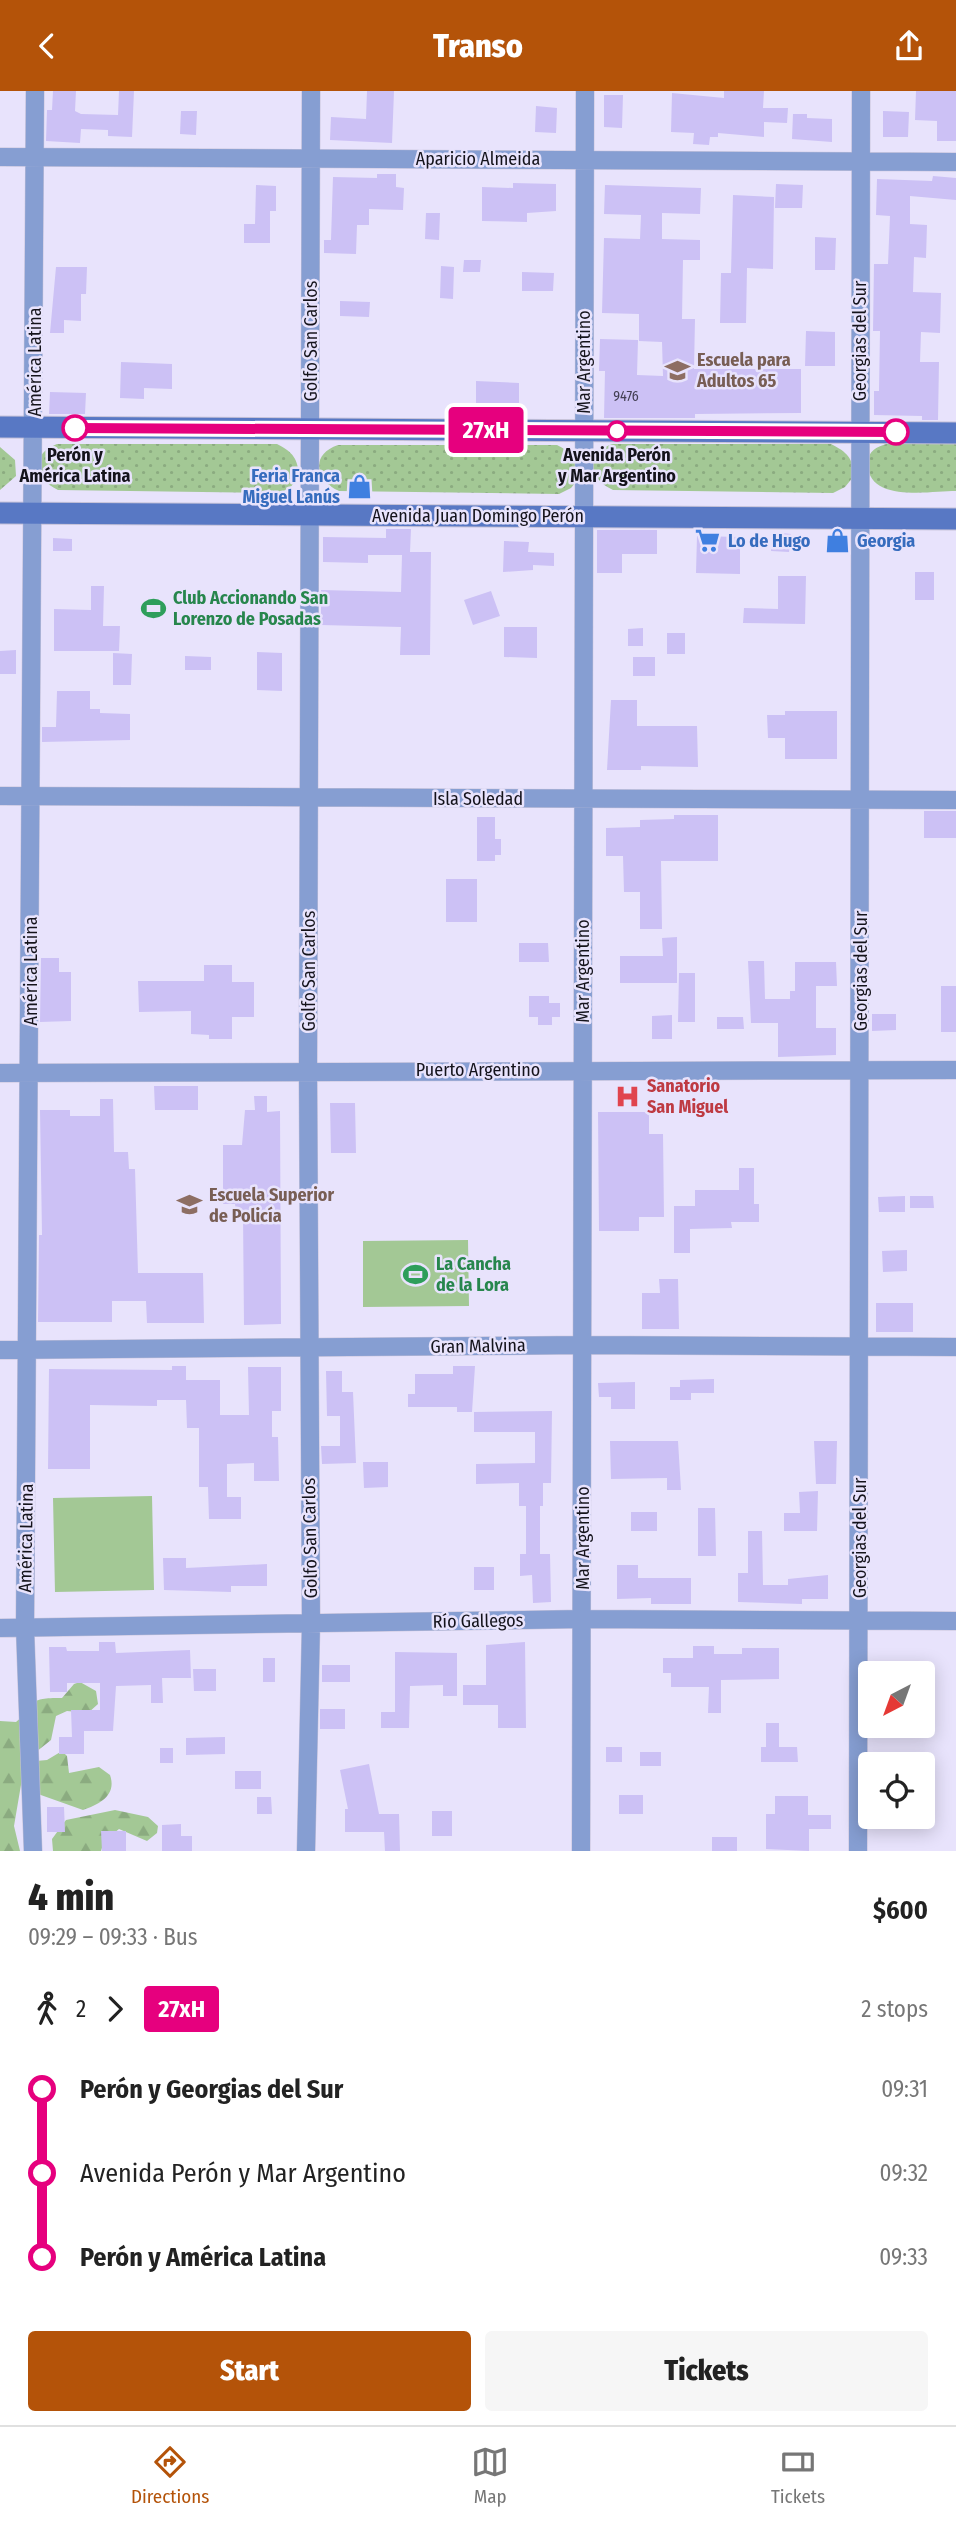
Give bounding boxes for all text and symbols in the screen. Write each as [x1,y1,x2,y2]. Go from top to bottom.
icon: back [28,27,66,65]
text: Transo [433,27,523,65]
icon: share [890,27,928,65]
street label: Aparicio Almeida [416,148,540,170]
street label: Golfo San Carlos [300,280,322,401]
street label: Georgias del Sur [849,280,871,401]
street label: América Latina [24,307,46,417]
street label: Mar Argentino [573,310,595,414]
place label: Escuela para Adultos 65 [696,349,791,392]
school or university icon: Escuela para Adultos 65 [663,356,691,384]
house number: 9476 [613,388,639,405]
line badge: 27xH [437,407,535,453]
marker: Perón y América Latina [62,415,88,441]
text: 27xH [463,416,509,444]
unlabelled marker [883,419,909,445]
marker: Avenida Perón y Mar Argentino [607,421,627,441]
place label: Perón y América Latina [19,444,130,487]
place label: Avenida Perón y Mar Argentino [557,444,676,487]
place label: Feria Franca Miguel Lanús [243,465,340,508]
shop icon: Feria Franca Miguel Lanús [346,472,374,500]
street label: Avenida Juan Domingo Perón [372,505,584,527]
supermarket icon: Lo de Hugo [694,527,722,555]
shop icon: Georgia [823,527,851,555]
place label: Lo de Hugo [728,530,811,552]
place label: Georgia [857,530,915,552]
place label: Club Accionando San Lorenzo de Posadas [173,587,328,630]
sports icon: Club Accionando San Lorenzo de Posadas [139,594,167,622]
street label: Isla Soledad [433,788,523,810]
street label: Golfo San Carlos [298,910,320,1031]
street label: Georgias del Sur [850,910,872,1031]
street label: América Latina [20,916,42,1026]
street label: Mar Argentino [572,919,594,1023]
street label: Puerto Argentino [416,1059,540,1081]
place label: Sanatorio San Miguel [647,1075,728,1118]
hospital icon: Sanatorio San Miguel [613,1082,641,1110]
place label: Escuela Superior de Policía [209,1184,334,1227]
school or university icon: Escuela Superior de Policía [175,1191,203,1219]
place label: La Cancha de la Lora [436,1253,511,1296]
sports icon: La Cancha de la Lora [402,1260,430,1288]
street label: Gran Malvina [430,1334,526,1358]
street label: Golfo San Carlos [298,1477,322,1599]
street label: Georgias del Sur [849,1477,871,1598]
street label: América Latina [14,1483,38,1593]
street label: Mar Argentino [572,1486,594,1590]
street label: Río Gallegos [432,1609,524,1633]
north arrow [858,1661,934,1738]
map controls [858,1661,935,1829]
button: locate [858,1752,935,1829]
text: 4 min [28,1874,114,1920]
text: $600 [873,1895,928,1926]
text: 09:29 – 09:33 · Bus [28,1923,198,1951]
icon: walk [28,1990,66,2028]
icon: forward [96,1990,134,2028]
text: 2 [76,1995,86,2023]
text: 27xH [158,1995,205,2023]
text: 2 stops [861,1995,928,2023]
text: Perón y Georgias del Sur [80,2074,343,2105]
text: 09:31 [881,2075,928,2103]
text: Avenida Perón y Mar Argentino [80,2158,406,2189]
text: 09:32 [880,2159,928,2187]
text: Perón y América Latina [80,2242,326,2273]
text: 09:33 [879,2243,928,2271]
button: Start [28,2331,471,2411]
button: Tickets [485,2331,928,2411]
tab: Directions [131,2443,209,2508]
tab: Map [471,2443,509,2508]
tab: Tickets [771,2443,825,2508]

